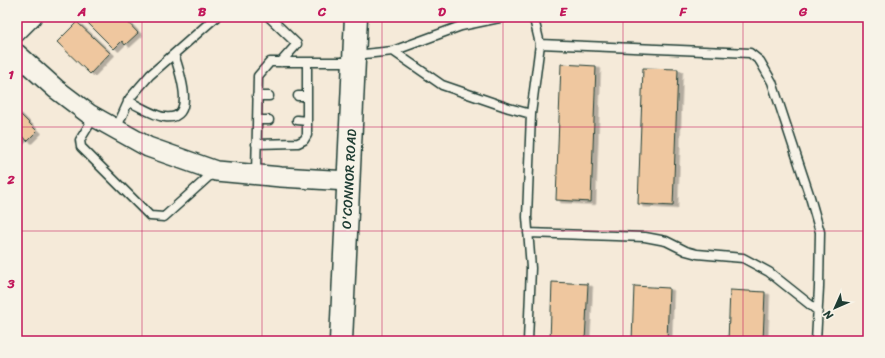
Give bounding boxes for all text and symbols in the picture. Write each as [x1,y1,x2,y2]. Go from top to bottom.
text: A [77,0,86,23]
text: B [198,0,207,23]
text: C [317,0,327,23]
text: D [438,0,446,23]
text: E [559,0,568,23]
text: F [678,0,687,23]
text: G [798,0,808,23]
text: 1 [8,63,14,86]
street label: O'CONNOR ROAD [335,128,363,230]
text: 2 [6,168,15,191]
text: 3 [6,272,15,295]
north arrow [815,288,855,328]
text: N [819,305,838,325]

